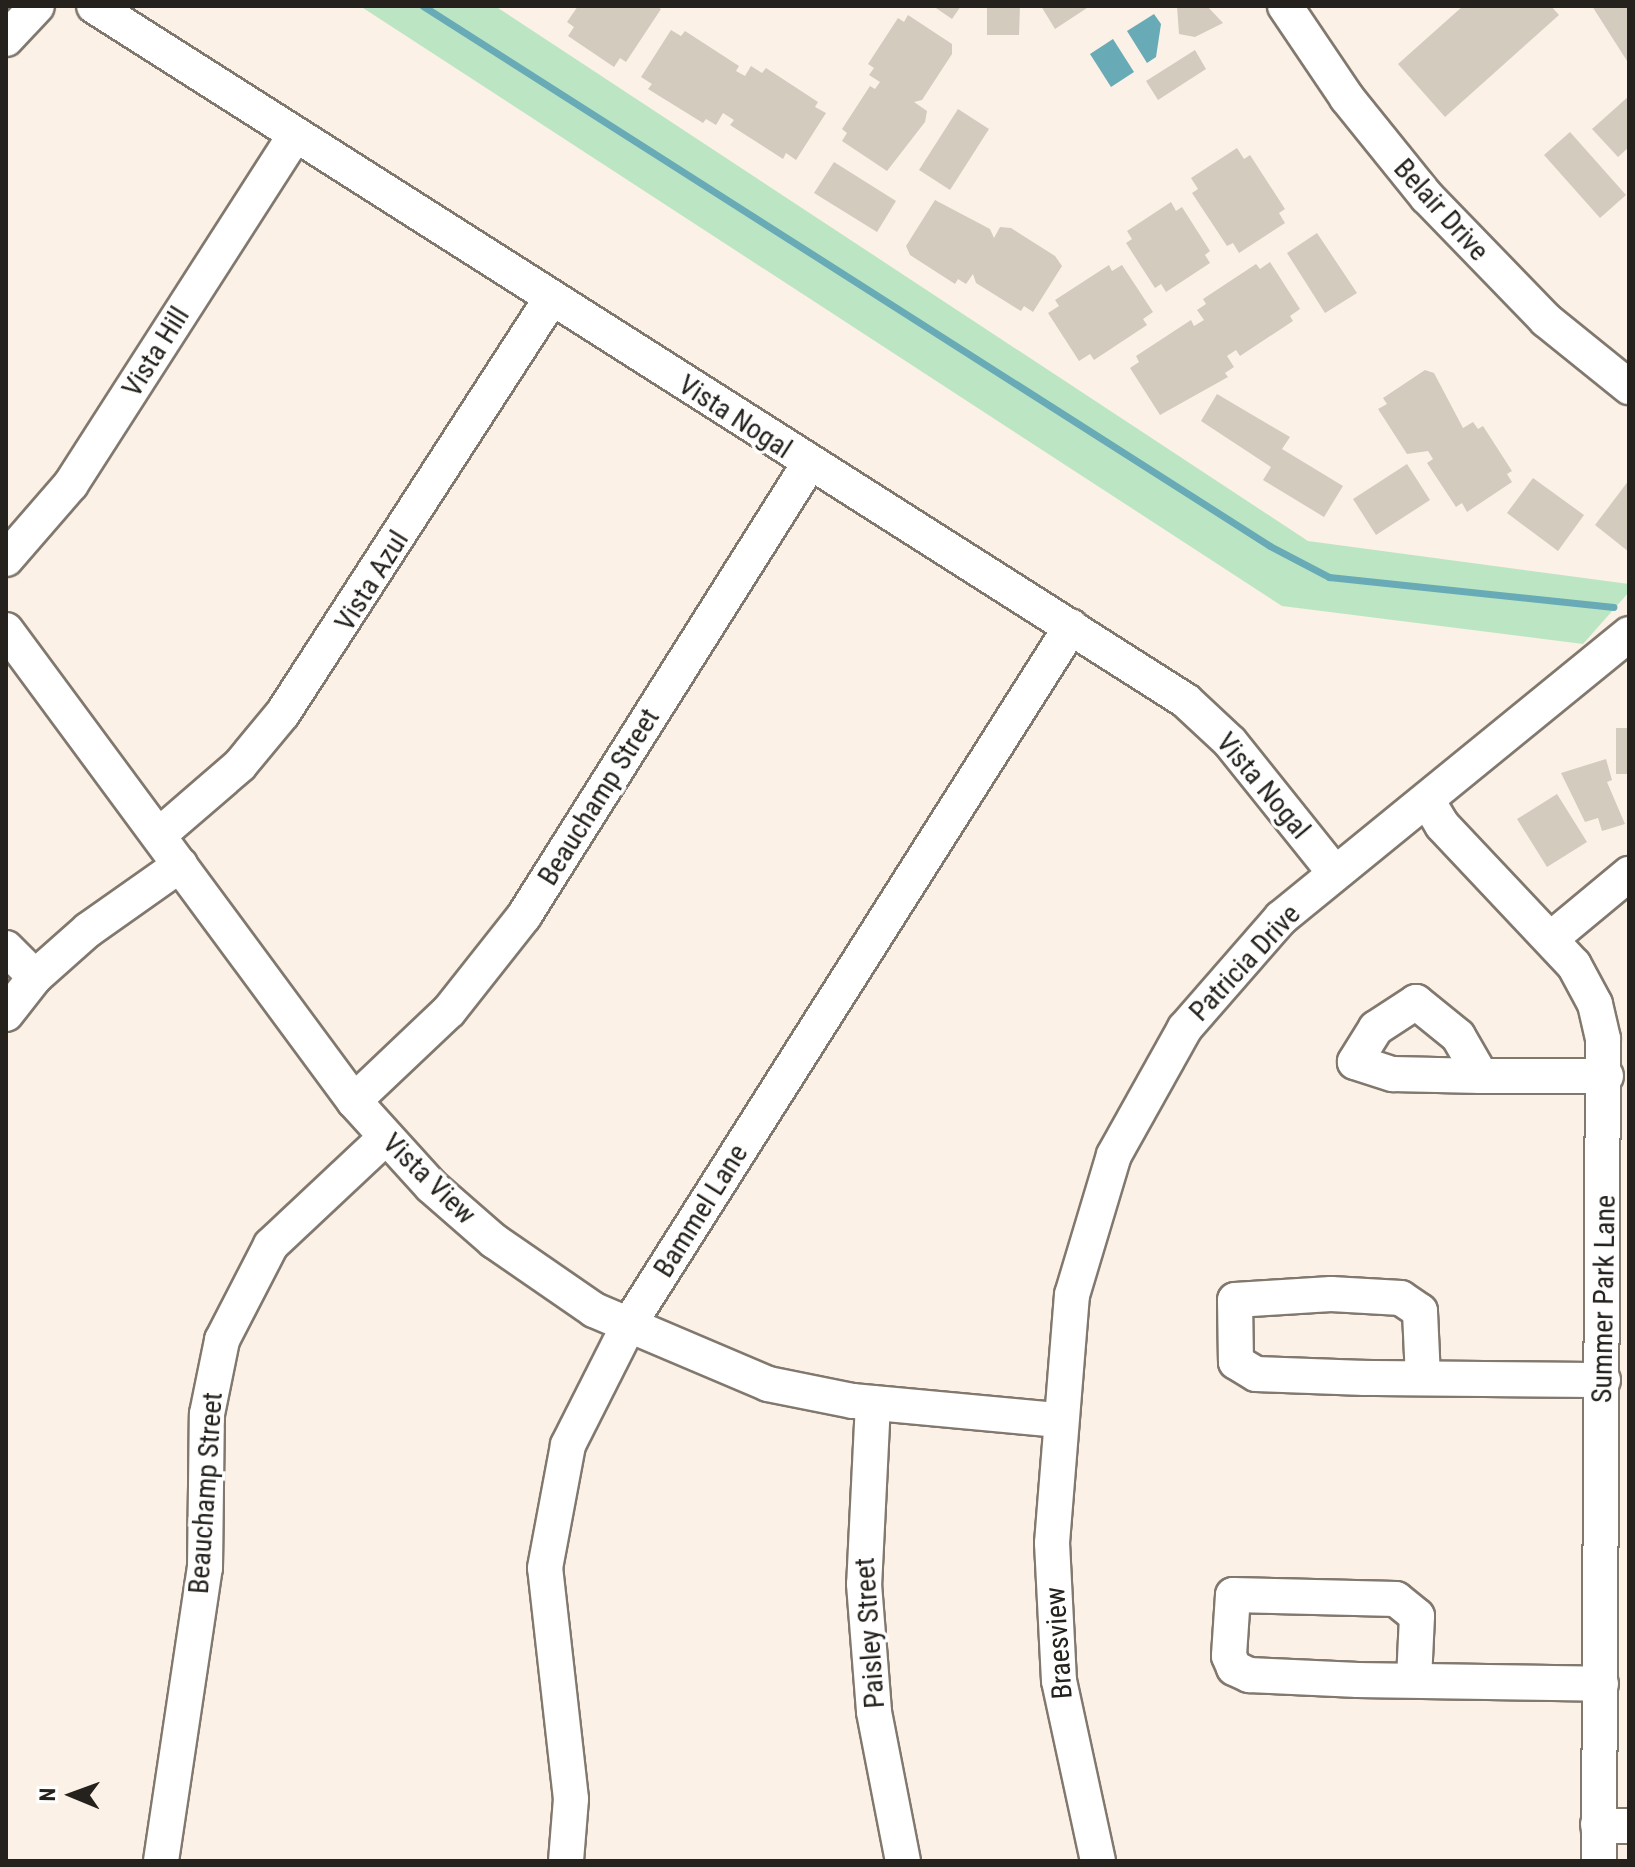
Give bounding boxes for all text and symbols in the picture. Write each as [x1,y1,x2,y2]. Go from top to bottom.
street label: Belair Drive [1387,152,1495,268]
street label: Vista Hill [115,301,197,403]
street label: Vista Nogal [672,368,798,466]
street label: Vista Azul [328,525,416,637]
street label: Beauchamp Street [531,702,667,892]
street label: Vista Nogal [1209,726,1317,846]
street label: Patricia Drive [1183,898,1307,1028]
street label: Vista View [375,1126,483,1232]
street label: Bammel Lane [647,1138,755,1284]
street label: Summer Park Lane [1585,1195,1623,1403]
street label: Beauchamp Street [182,1391,230,1595]
street label: Paisley Street [848,1556,892,1710]
street label: Braesview [1038,1586,1080,1700]
north arrow [32,1755,112,1835]
text: N [35,1788,60,1802]

